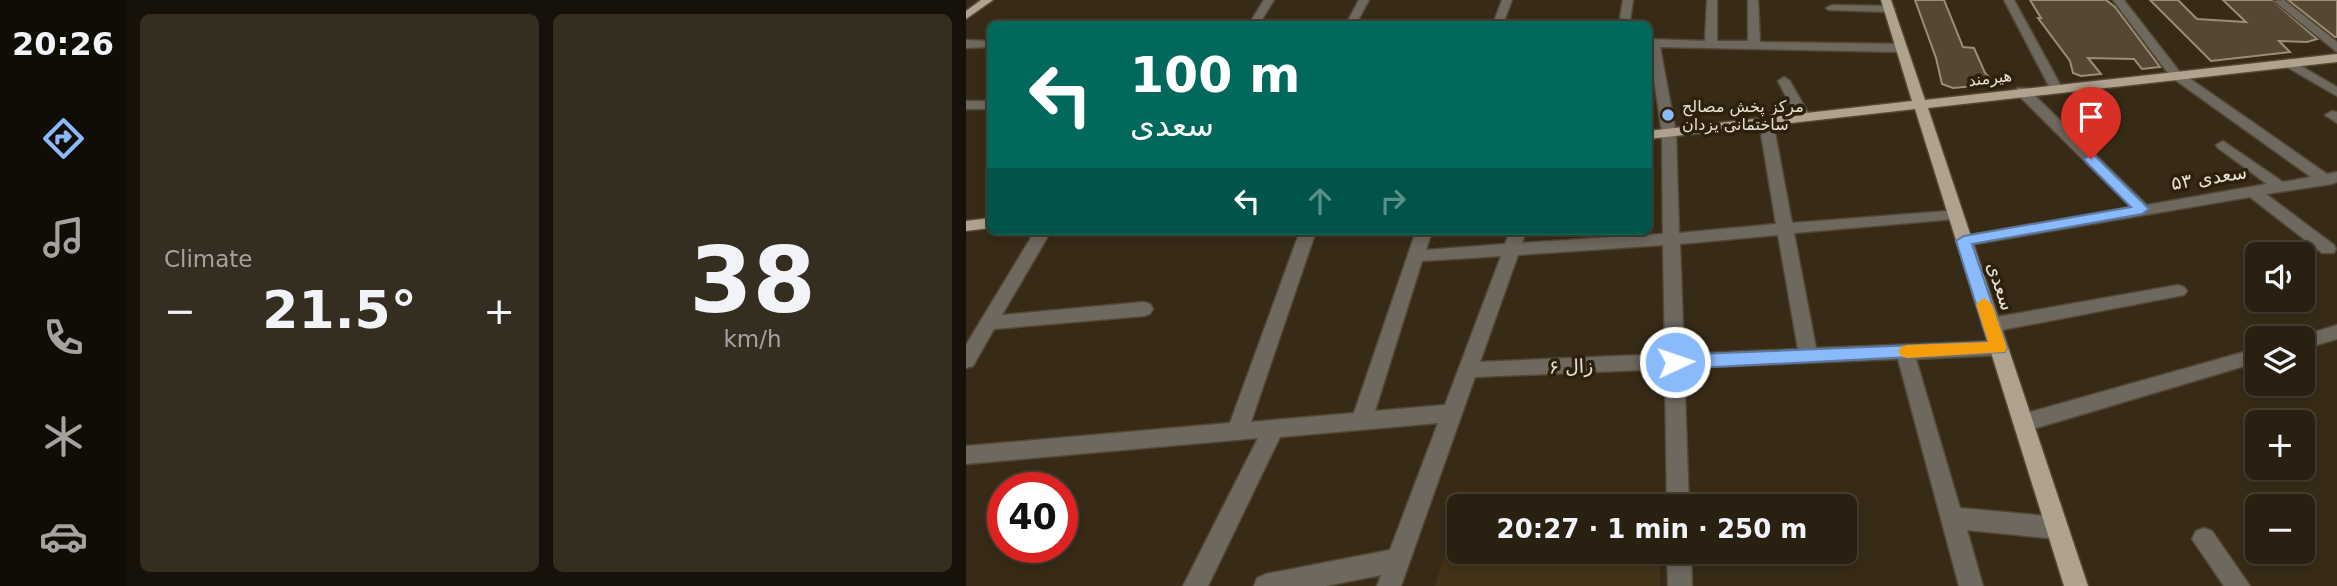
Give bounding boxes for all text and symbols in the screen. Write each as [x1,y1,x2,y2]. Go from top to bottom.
text: 20:26 [12,25,114,63]
text: 100 m [1130,47,1300,104]
icon: left [1015,49,1106,140]
street label: هیرمند [1967,66,2013,91]
pin [2061,87,2121,159]
place label: مرکز پخش مصالح ساختمانی یزدان [1682,97,1804,135]
icon: arrive [2072,98,2110,136]
text: سعدی [1130,106,1214,144]
marker: مرکز پخش مصالح ساختمانی یزدان [1660,107,1676,123]
icon: directions [39,114,88,163]
street label: سعدی ۵۳ [2170,160,2248,194]
icon: left [1228,182,1266,220]
icon: ahead [1301,182,1339,220]
icon: right [1374,182,1412,220]
icon: music [39,213,88,262]
text: 38 [689,228,816,333]
map controls [2245,242,2315,564]
button: sound [2245,242,2315,312]
text: Climate [164,246,253,272]
street label: سعدی [1983,259,2019,313]
text: 21.5° [262,280,417,340]
text: − [164,289,196,333]
text: + [483,289,515,333]
icon: phone [39,313,88,362]
position arrow [1638,325,1712,399]
text: km/h [723,326,782,352]
button: layers [2245,326,2315,396]
street label: زال ۶ [1548,354,1594,379]
button: + [2245,410,2315,480]
icon: climate [39,412,88,461]
speed limit sign: 40 [987,472,1078,563]
button: − [2245,494,2315,564]
icon: car [39,512,88,561]
text: 20:27 · 1 min · 250 m [1497,514,1807,544]

